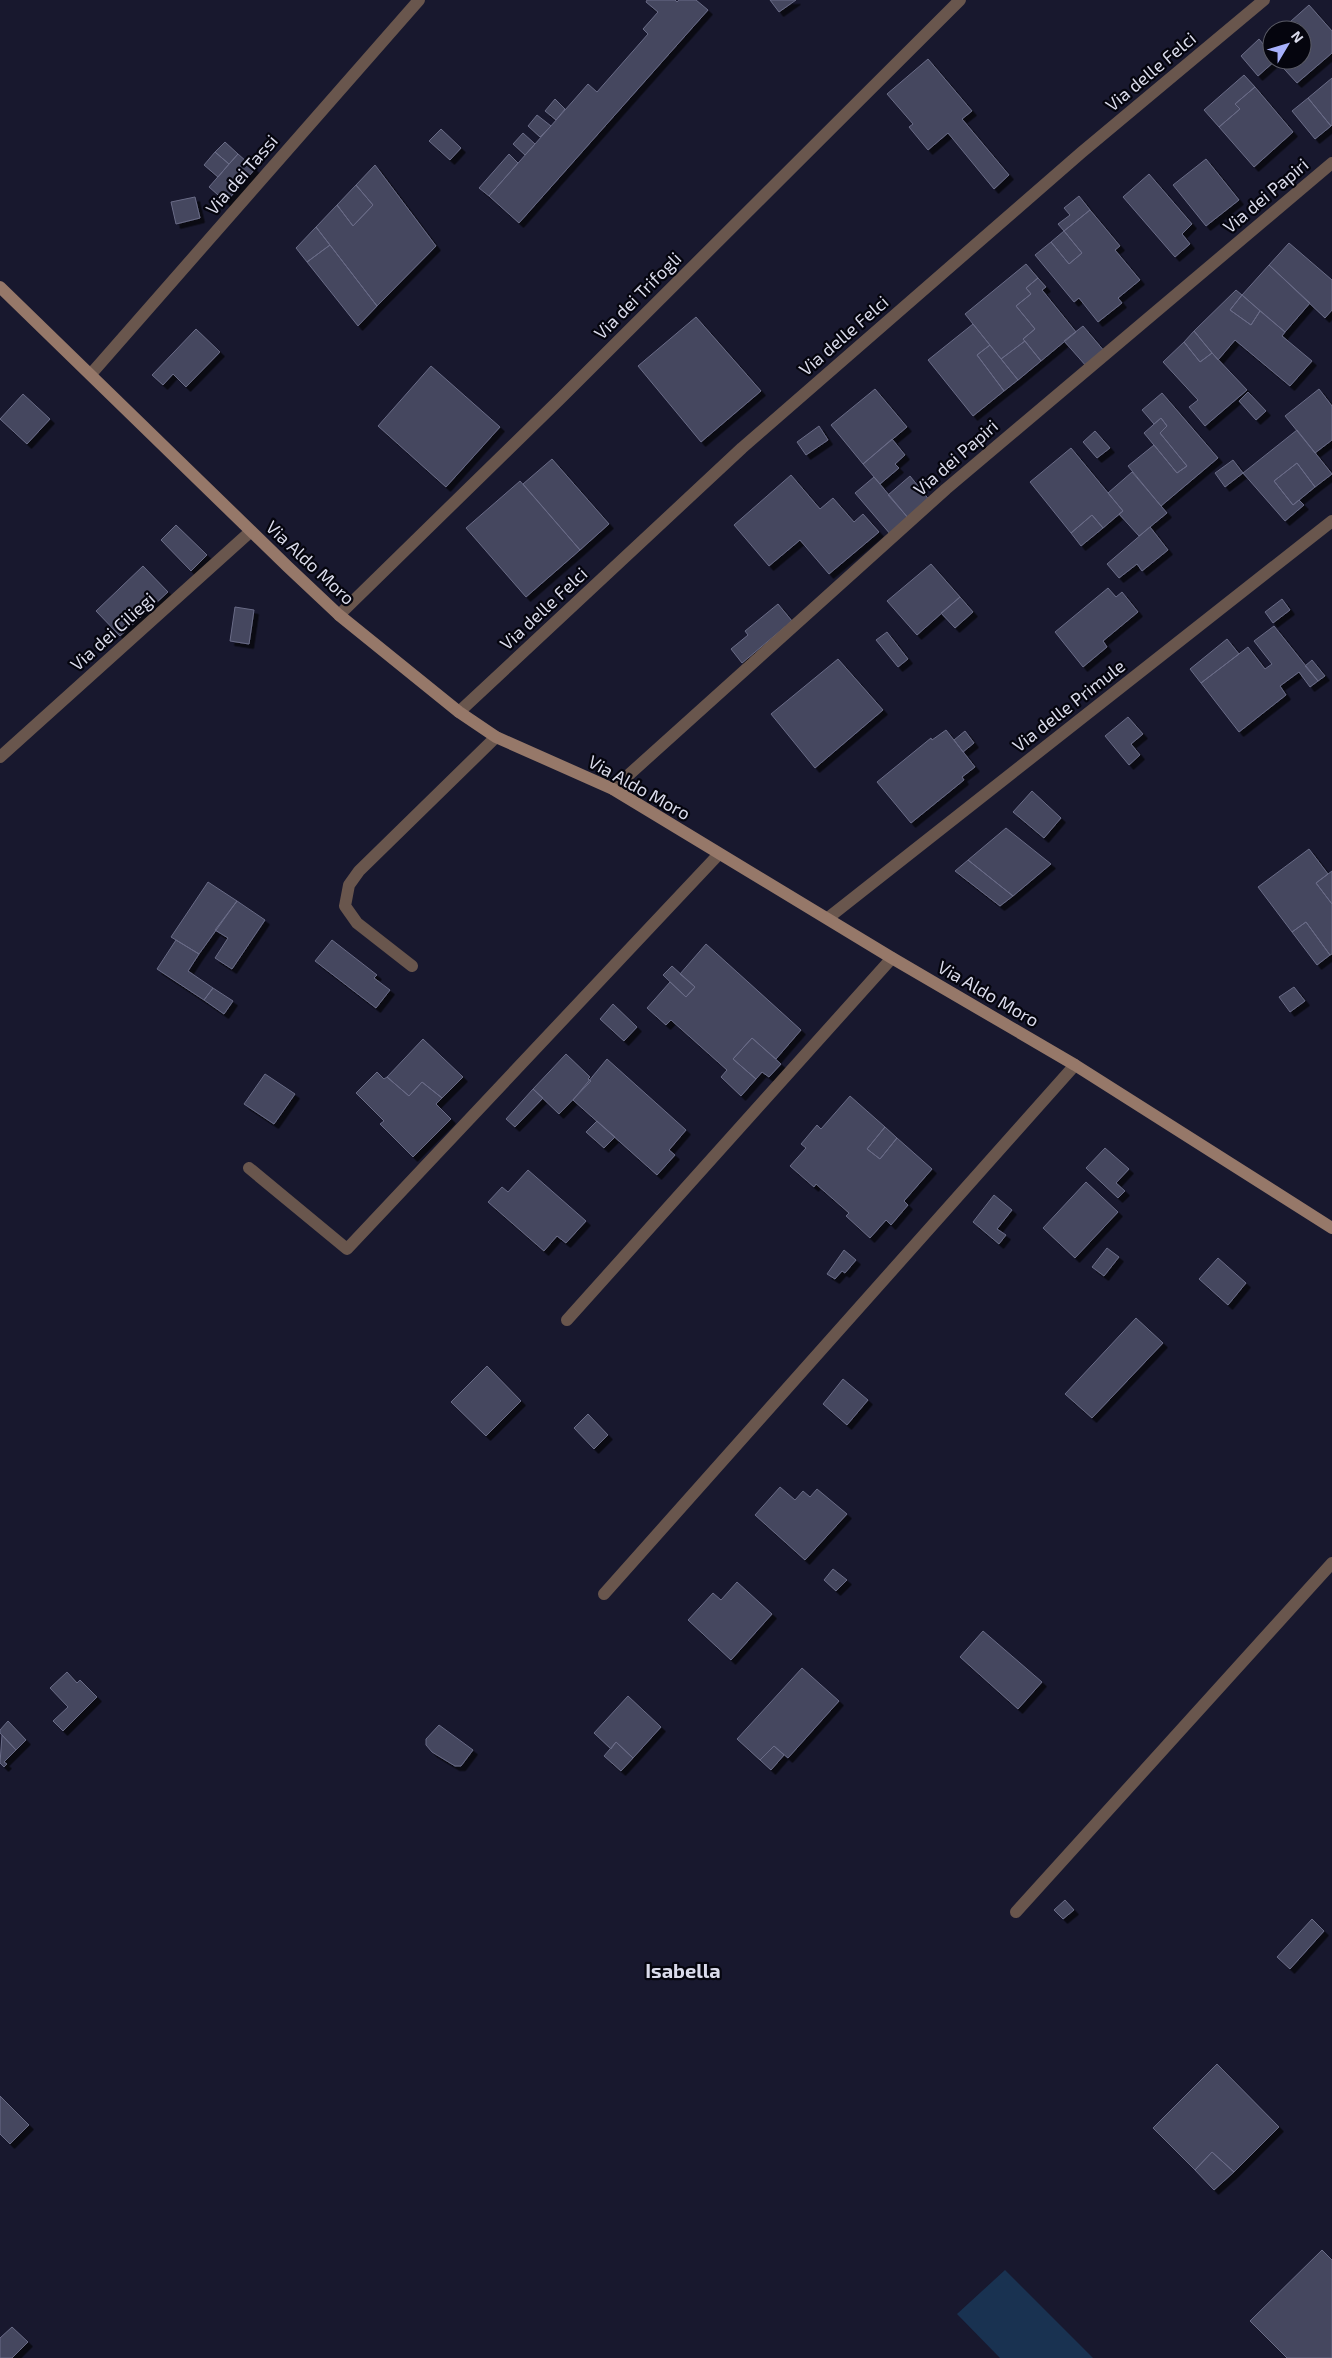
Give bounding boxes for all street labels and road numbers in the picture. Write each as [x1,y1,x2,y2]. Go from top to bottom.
street label: Via delle Felci [1101,27,1200,115]
street label: Via dei Tassi [201,130,282,219]
street label: Via dei Papiri [1218,153,1313,237]
street label: Via dei Trifogli [589,247,686,344]
street label: Via delle Felci [794,290,893,380]
street label: Via dei Papiri [909,415,1002,500]
street label: Via Aldo Moro [262,516,360,609]
street label: Via delle Felci [495,562,592,654]
street label: Via dei Ciliegi [65,587,159,675]
street label: Via delle Primule [1008,654,1129,756]
street label: Via Aldo Moro [585,750,694,824]
street label: Via Aldo Moro [934,955,1043,1031]

